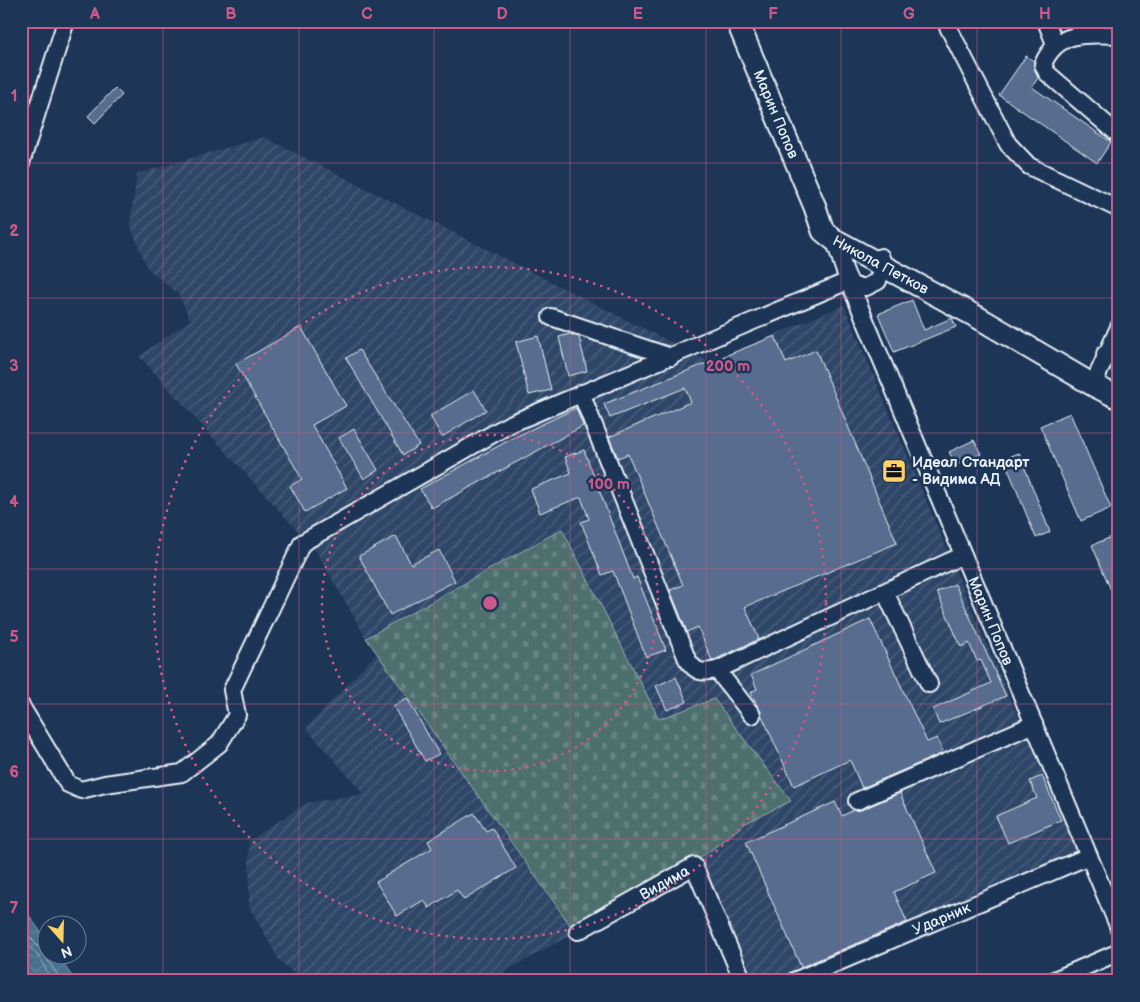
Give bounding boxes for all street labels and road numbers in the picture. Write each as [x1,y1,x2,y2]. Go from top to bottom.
street label: Марин Попов [749,67,803,162]
street label: Никола Петков [829,232,932,299]
street label: Марин Попов [963,574,1017,668]
street label: Видима [636,861,693,905]
street label: Ударник [910,898,973,940]

